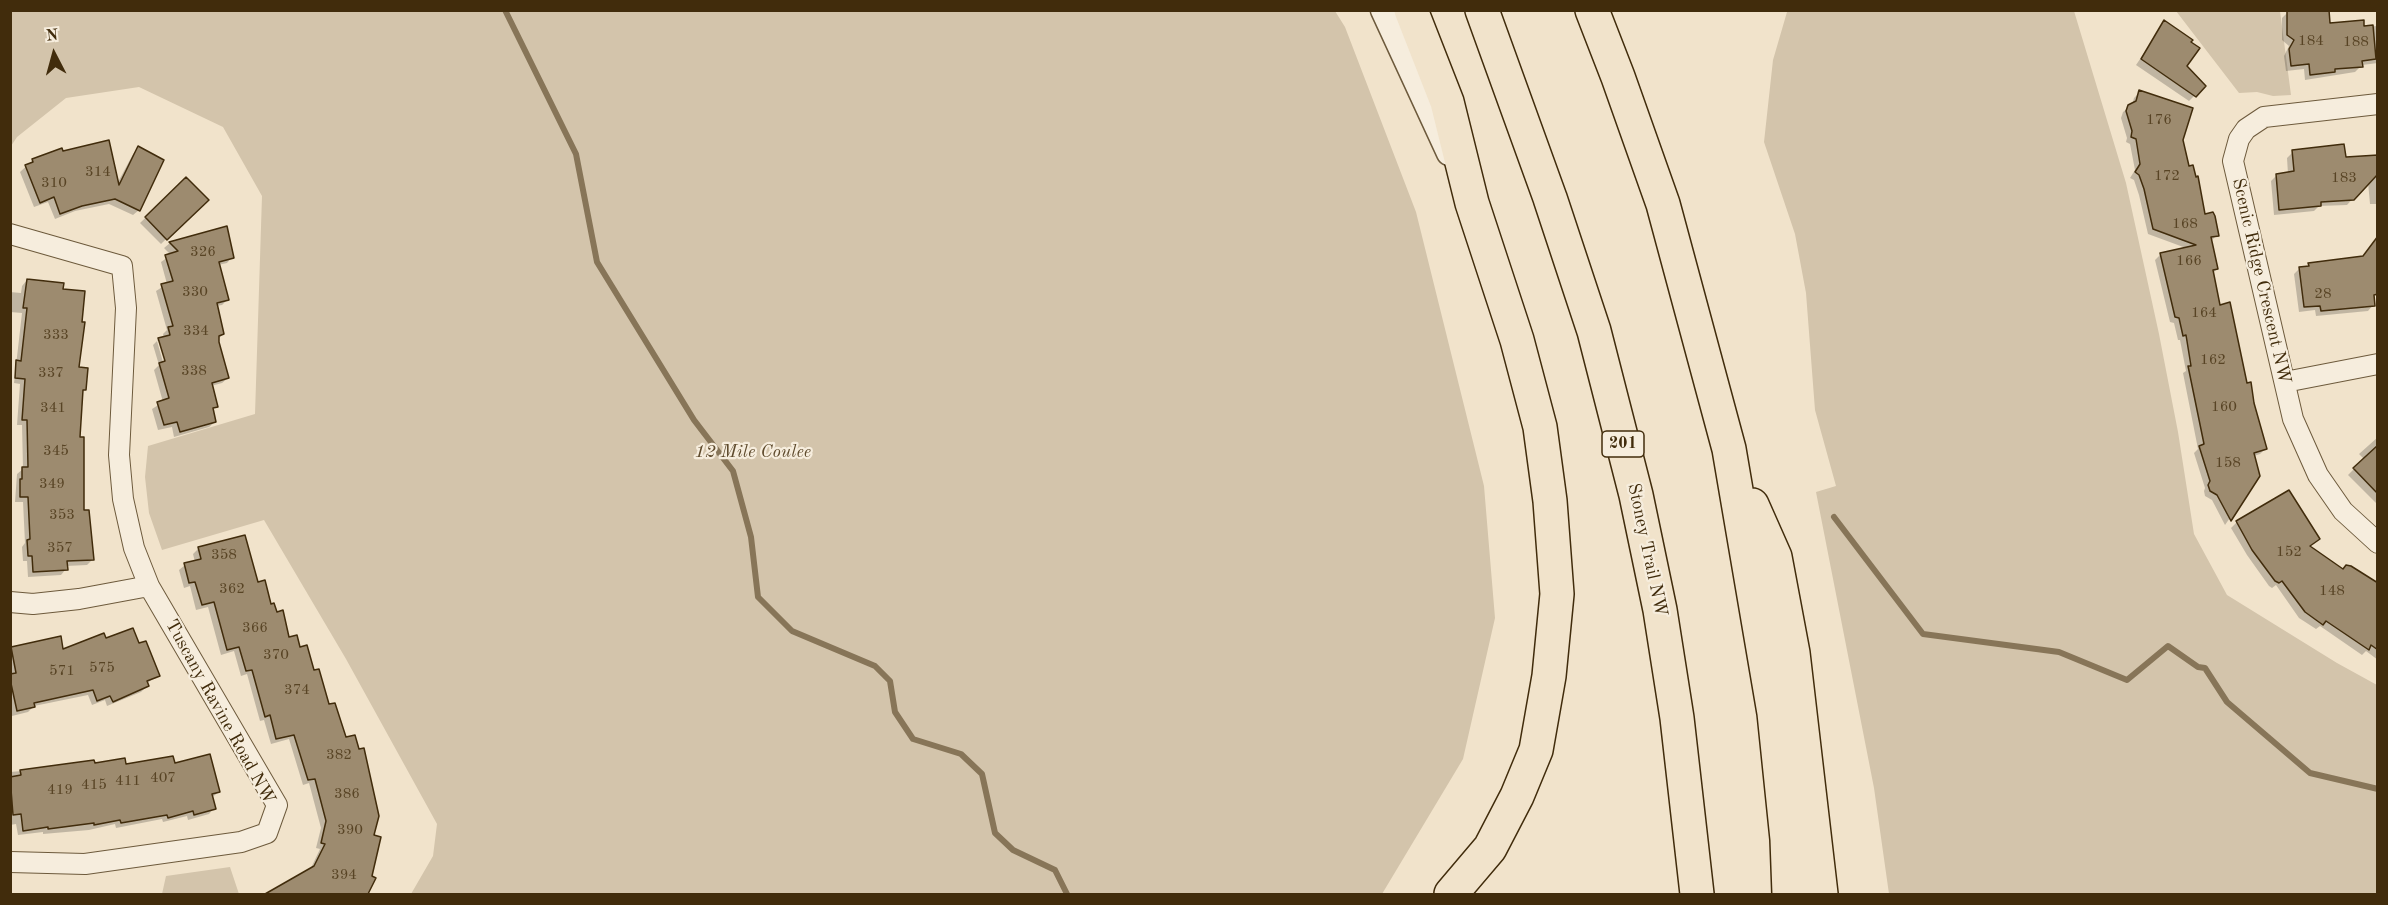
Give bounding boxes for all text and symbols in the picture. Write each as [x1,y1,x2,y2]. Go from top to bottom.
north arrow [24,24,84,84]
text: N [45,28,59,45]
house number: 184 [2298,32,2324,50]
house number: 188 [2343,33,2369,51]
house number: 176 [2146,111,2172,129]
house number: 314 [85,163,111,181]
house number: 172 [2154,167,2180,185]
house number: 183 [2331,169,2357,187]
house number: 310 [41,174,67,192]
street label: Scenic Ridge Crescent NW [2227,176,2295,386]
house number: 168 [2172,215,2198,233]
house number: 326 [190,243,216,261]
house number: 166 [2176,252,2202,270]
house number: 330 [182,283,208,301]
house number: 28 [2314,285,2332,303]
house number: 164 [2191,304,2217,322]
house number: 334 [183,322,209,340]
house number: 333 [43,326,69,344]
house number: 162 [2200,351,2226,369]
house number: 338 [181,362,207,380]
house number: 337 [38,364,64,382]
house number: 160 [2211,398,2237,416]
house number: 341 [40,399,66,417]
road number: 201 [1602,431,1644,457]
park label: 12 Mile Coulee [695,441,811,463]
house number: 345 [43,442,69,460]
house number: 158 [2215,454,2241,472]
house number: 349 [39,475,65,493]
street label: Stoney Trail NW [1622,481,1672,619]
house number: 353 [49,506,75,524]
house number: 357 [47,539,73,557]
house number: 152 [2276,543,2302,561]
house number: 358 [211,546,237,564]
house number: 362 [219,580,245,598]
house number: 148 [2319,582,2345,600]
street label: Tuscany Ravine Road NW [160,616,280,808]
house number: 366 [242,619,268,637]
house number: 370 [263,646,289,664]
house number: 575 [89,659,115,677]
house number: 571 [49,662,75,680]
house number: 374 [284,681,310,699]
house number: 382 [326,746,352,764]
house number: 407 [150,769,176,787]
house number: 411 [115,772,141,790]
house number: 415 [81,776,107,794]
house number: 419 [47,781,73,799]
house number: 386 [334,785,360,803]
house number: 390 [337,821,363,839]
house number: 394 [331,866,357,884]

